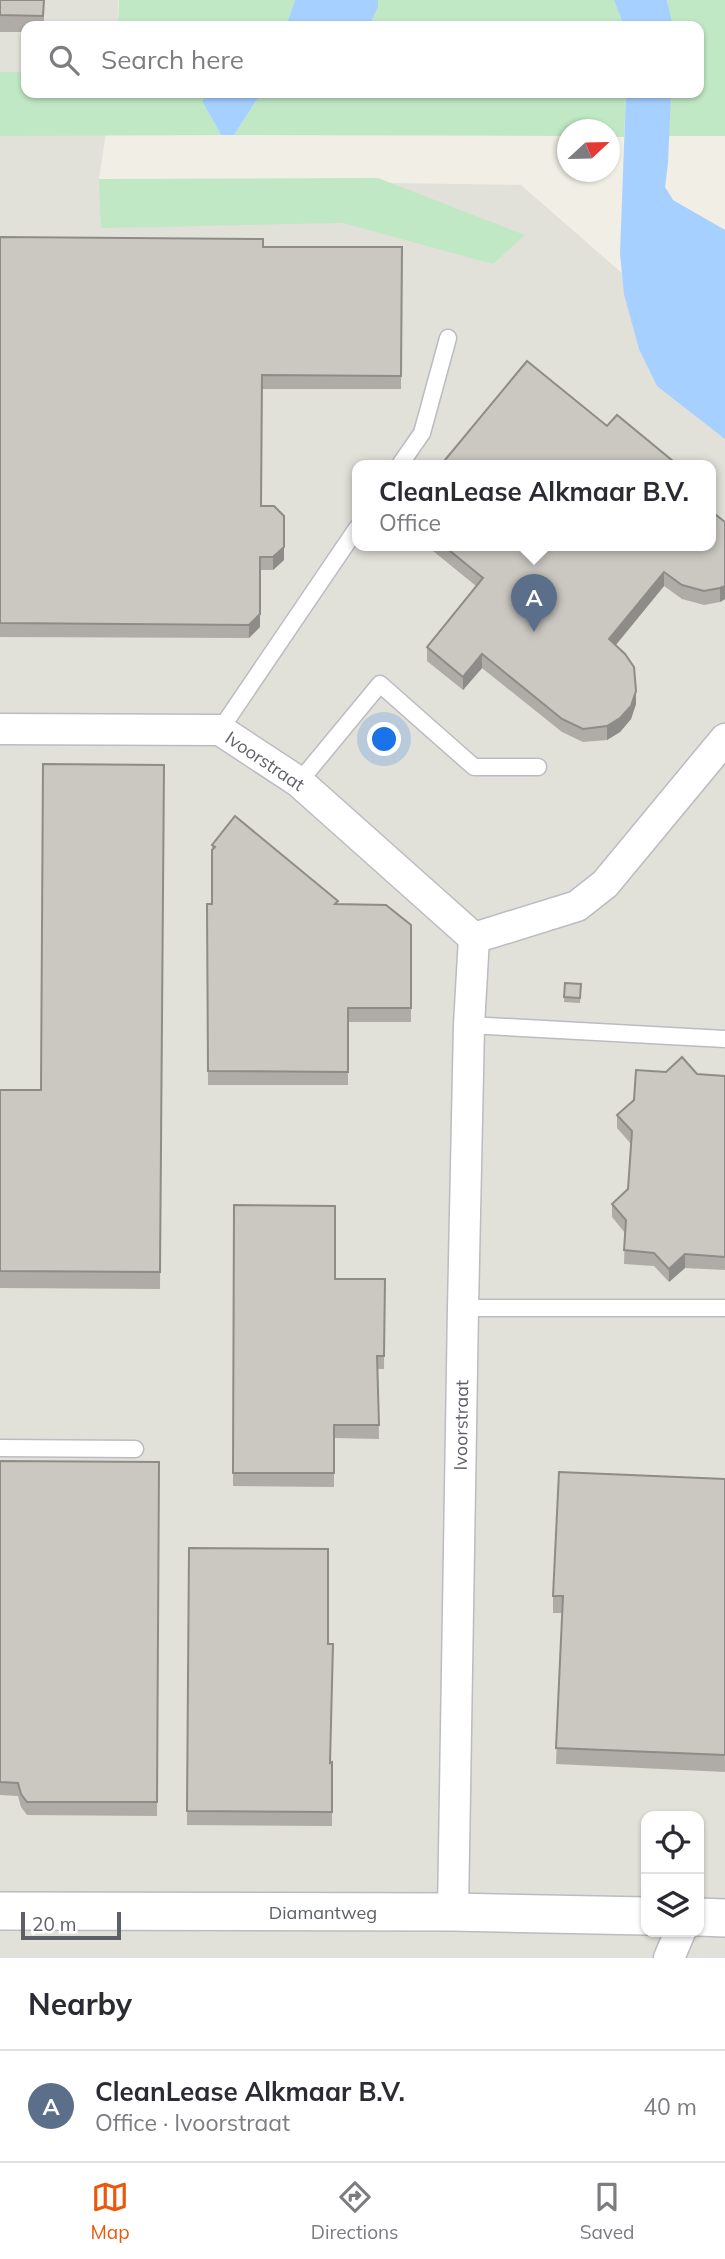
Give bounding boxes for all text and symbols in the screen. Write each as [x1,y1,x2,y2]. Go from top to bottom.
search box [21,21,704,98]
icon: search [45,41,83,79]
text: Search here [101,43,244,76]
north arrow [557,119,620,182]
popup [352,460,716,551]
text: CleanLease Alkmaar B.V. [379,475,689,508]
text: Office [379,508,441,537]
pin: A [511,574,557,632]
your location [367,722,401,756]
street label: Ivoorstraat [221,726,309,796]
street label: Ivoorstraat [449,1380,473,1470]
map controls [641,1811,704,1937]
button: locate [641,1811,704,1874]
button: layers [641,1874,704,1937]
street label: Diamantweg [269,1901,377,1924]
scale bar [21,1909,121,1941]
text: 20 m [32,1912,76,1936]
text: Nearby [28,1985,132,2023]
text: CleanLease Alkmaar B.V. [95,2075,405,2108]
text: A [42,2092,60,2121]
text: 40 m [643,2092,697,2121]
text: Office · Ivoorstraat [95,2108,290,2137]
tab: Map [91,2178,130,2244]
tab: Directions [311,2178,399,2244]
tab: Saved [580,2178,634,2244]

